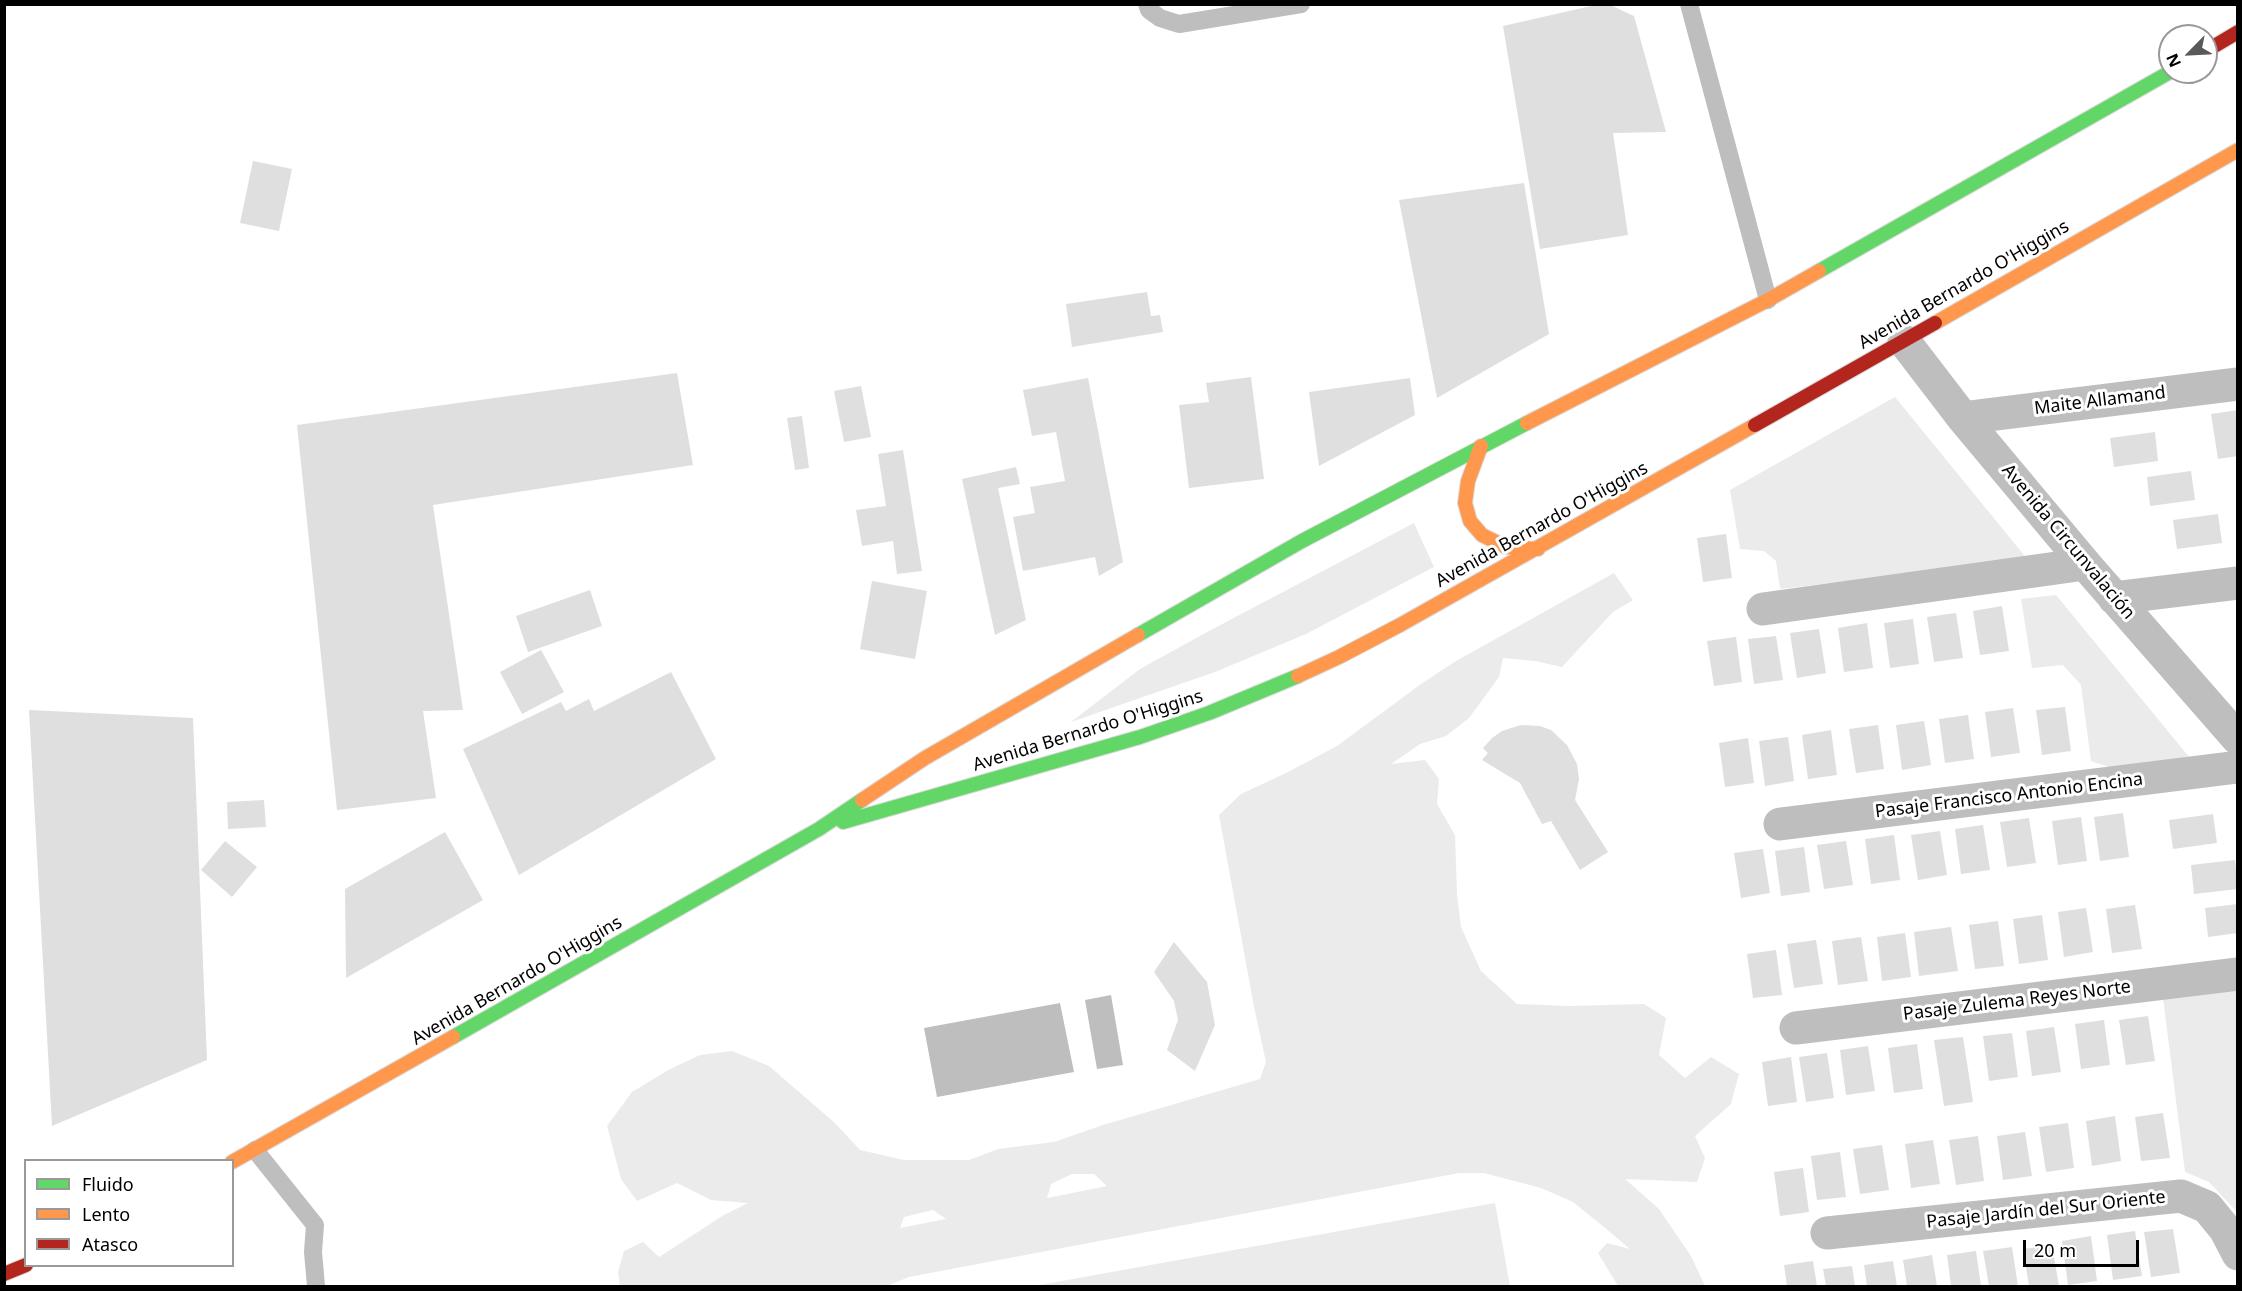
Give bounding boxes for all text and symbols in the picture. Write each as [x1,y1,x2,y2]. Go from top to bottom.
north arrow [2158,24,2218,84]
text: N [2161,50,2186,71]
street label: Avenida Bernardo O'Higgins [1855,216,2073,354]
street label: Maite Allamand [2033,382,2167,420]
street label: Avenida Bernardo O'Higgins [1432,458,1652,592]
street label: Avenida Circunvalación [1997,460,2139,624]
street label: Avenida Bernardo O'Higgins [970,686,1206,776]
street label: Pasaje Francisco Antonio Encina [1874,769,2144,823]
street label: Avenida Bernardo O'Higgins [408,912,626,1050]
street label: Pasaje Zulema Reyes Norte [1902,976,2132,1026]
legend [24,1159,234,1267]
text: Fluido [82,1172,134,1196]
street label: Pasaje Jardín del Sur Oriente [1925,1187,2167,1233]
text: Lento [82,1202,130,1226]
scale bar [2026,1228,2142,1266]
text: Atasco [82,1232,138,1256]
text: 20 m [2034,1238,2076,1262]

